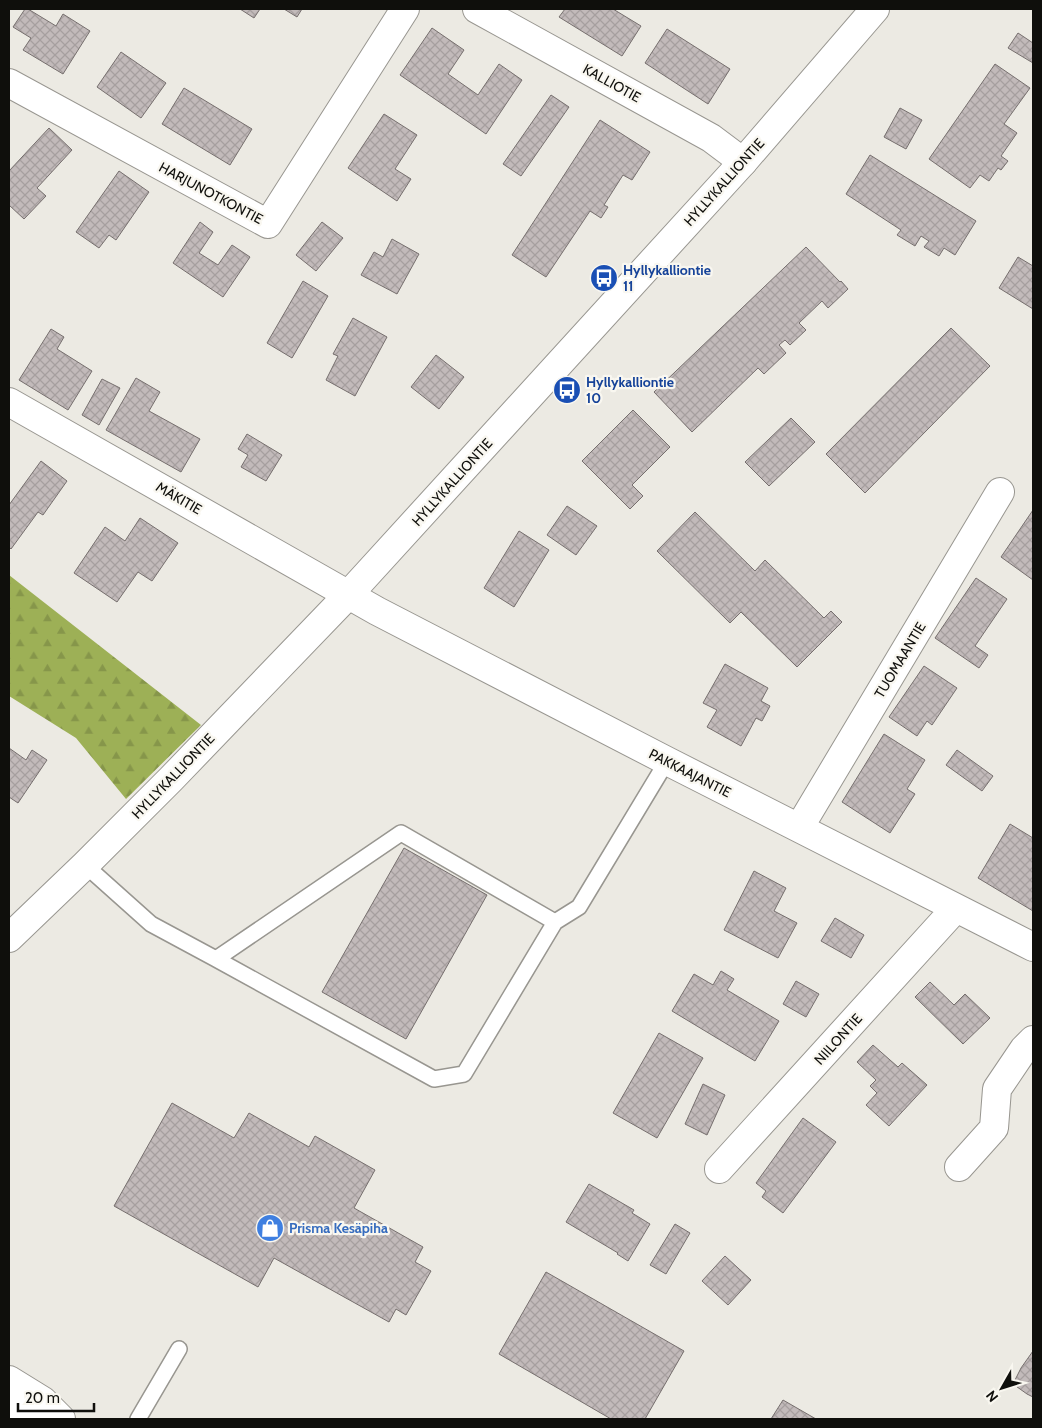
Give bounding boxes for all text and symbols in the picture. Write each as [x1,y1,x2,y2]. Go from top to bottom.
street label: KALLIOTIE [580,60,644,106]
street label: HYLLYKALLIONTIE [680,134,768,230]
street label: HARJUNOTKONTIE [156,158,266,228]
place label: Hyllykalliontie 11 [623,261,711,295]
bus stop icon: Hyllykalliontie 11 [589,263,619,293]
place label: Hyllykalliontie 10 [586,373,674,407]
bus stop icon: Hyllykalliontie 10 [552,375,582,405]
street label: HYLLYKALLIONTIE [408,434,496,530]
street label: MÄKITIE [153,478,205,518]
street label: TUOMAANTIE [870,618,930,701]
street label: HYLLYKALLIONTIE [128,729,219,823]
street label: PAKKAAJANTIE [646,745,734,802]
street label: NIILONTIE [810,1009,866,1068]
shop icon: Prisma Kesäpiha [255,1213,285,1243]
place label: Prisma Kesäpiha [289,1219,388,1237]
north arrow [977,1363,1027,1413]
scale bar [18,1380,94,1412]
text: N [982,1387,1002,1406]
text: 20 m [25,1389,60,1407]

